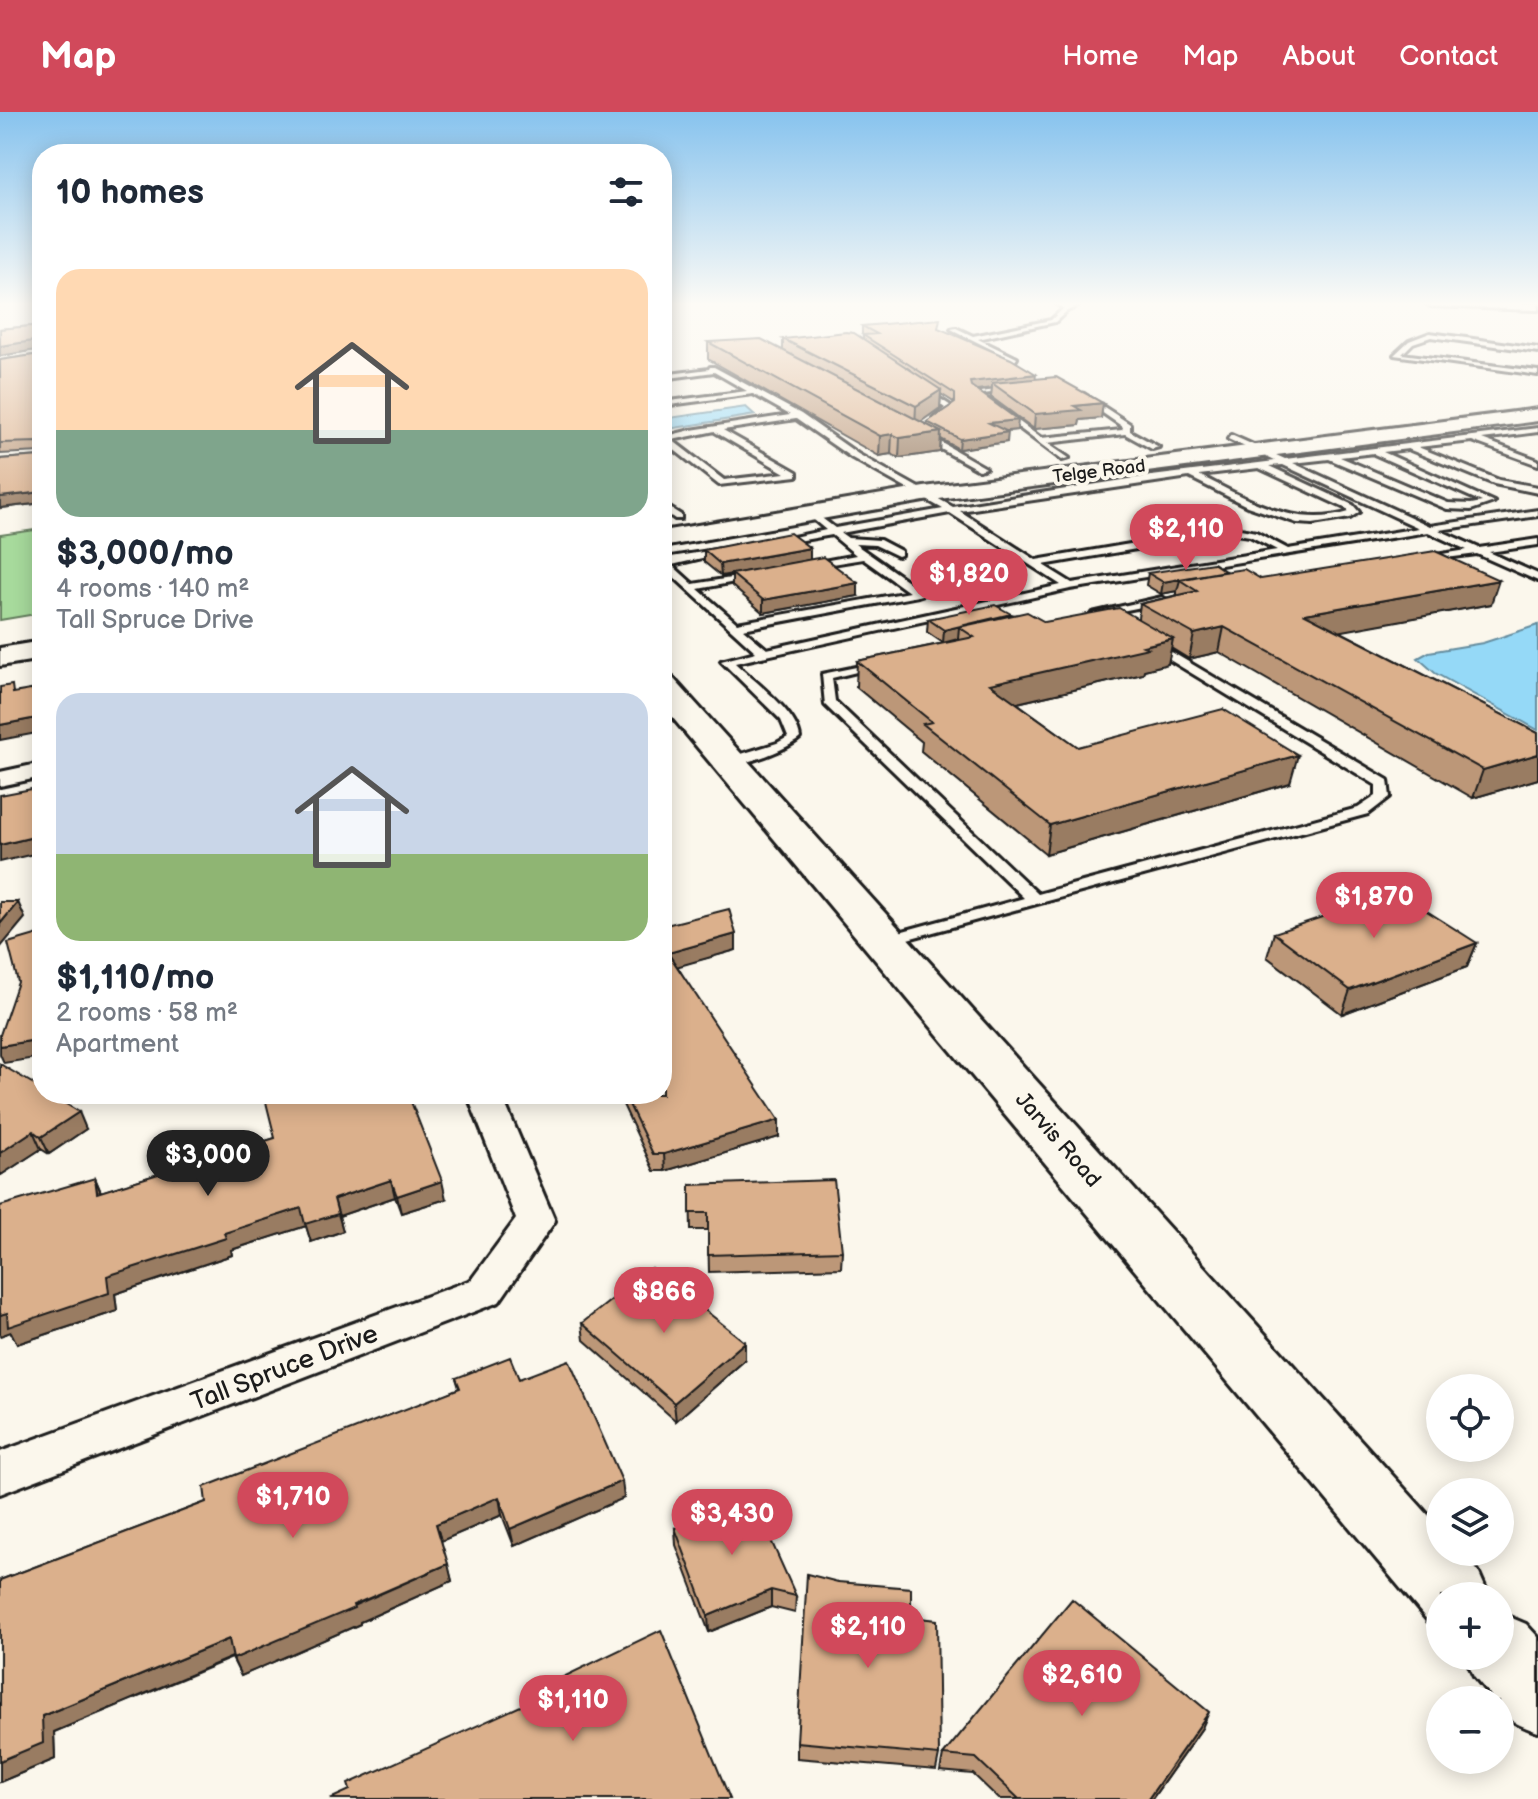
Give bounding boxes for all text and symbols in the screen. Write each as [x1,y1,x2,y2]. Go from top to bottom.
text: Map [40,34,116,79]
text: Home [1062,40,1138,73]
text: Map [1182,40,1239,73]
text: About [1283,40,1355,73]
text: Contact [1399,40,1498,73]
icon: filters [604,170,648,214]
text: 10 homes [56,172,204,213]
icon: home [280,321,424,465]
street label: Telge Road [1052,455,1146,488]
pin: $2,110 [1121,504,1251,572]
text: $2,110 [1148,514,1224,545]
text: $3,000/mo [56,533,234,574]
pin: $1,820 [904,549,1034,617]
text: $1,820 [929,559,1009,590]
text: 4 rooms · 140 m² [56,574,250,605]
text: Tall Spruce Drive [56,605,254,636]
icon: home [280,745,424,889]
pin: $1,870 [1309,872,1439,940]
text: $1,870 [1334,882,1414,913]
text: $1,110/mo [56,957,214,998]
text: 2 rooms · 58 m² [56,998,238,1029]
text: Apartment [56,1029,179,1060]
street label: Jarvis Road [1009,1087,1106,1193]
pin: $3,000 [143,1130,273,1198]
text: $3,000 [165,1140,251,1171]
pin: $866 [617,1267,711,1335]
text: $866 [632,1277,696,1308]
street label: Tall Spruce Drive [187,1318,382,1418]
map controls [1426,1374,1514,1774]
button: locate [1426,1374,1514,1462]
pin: $1,710 [228,1472,358,1540]
button: layers [1426,1478,1514,1566]
text: $1,710 [255,1482,331,1513]
pin: $3,430 [667,1489,797,1557]
text: $3,430 [690,1499,774,1530]
button: + [1426,1582,1514,1670]
pin: $2,110 [803,1602,933,1670]
text: $2,110 [830,1612,906,1643]
pin: $2,610 [1017,1650,1147,1718]
text: $2,610 [1041,1660,1123,1691]
pin: $1,110 [508,1675,638,1743]
text: $1,110 [537,1685,609,1716]
button: − [1426,1686,1514,1774]

